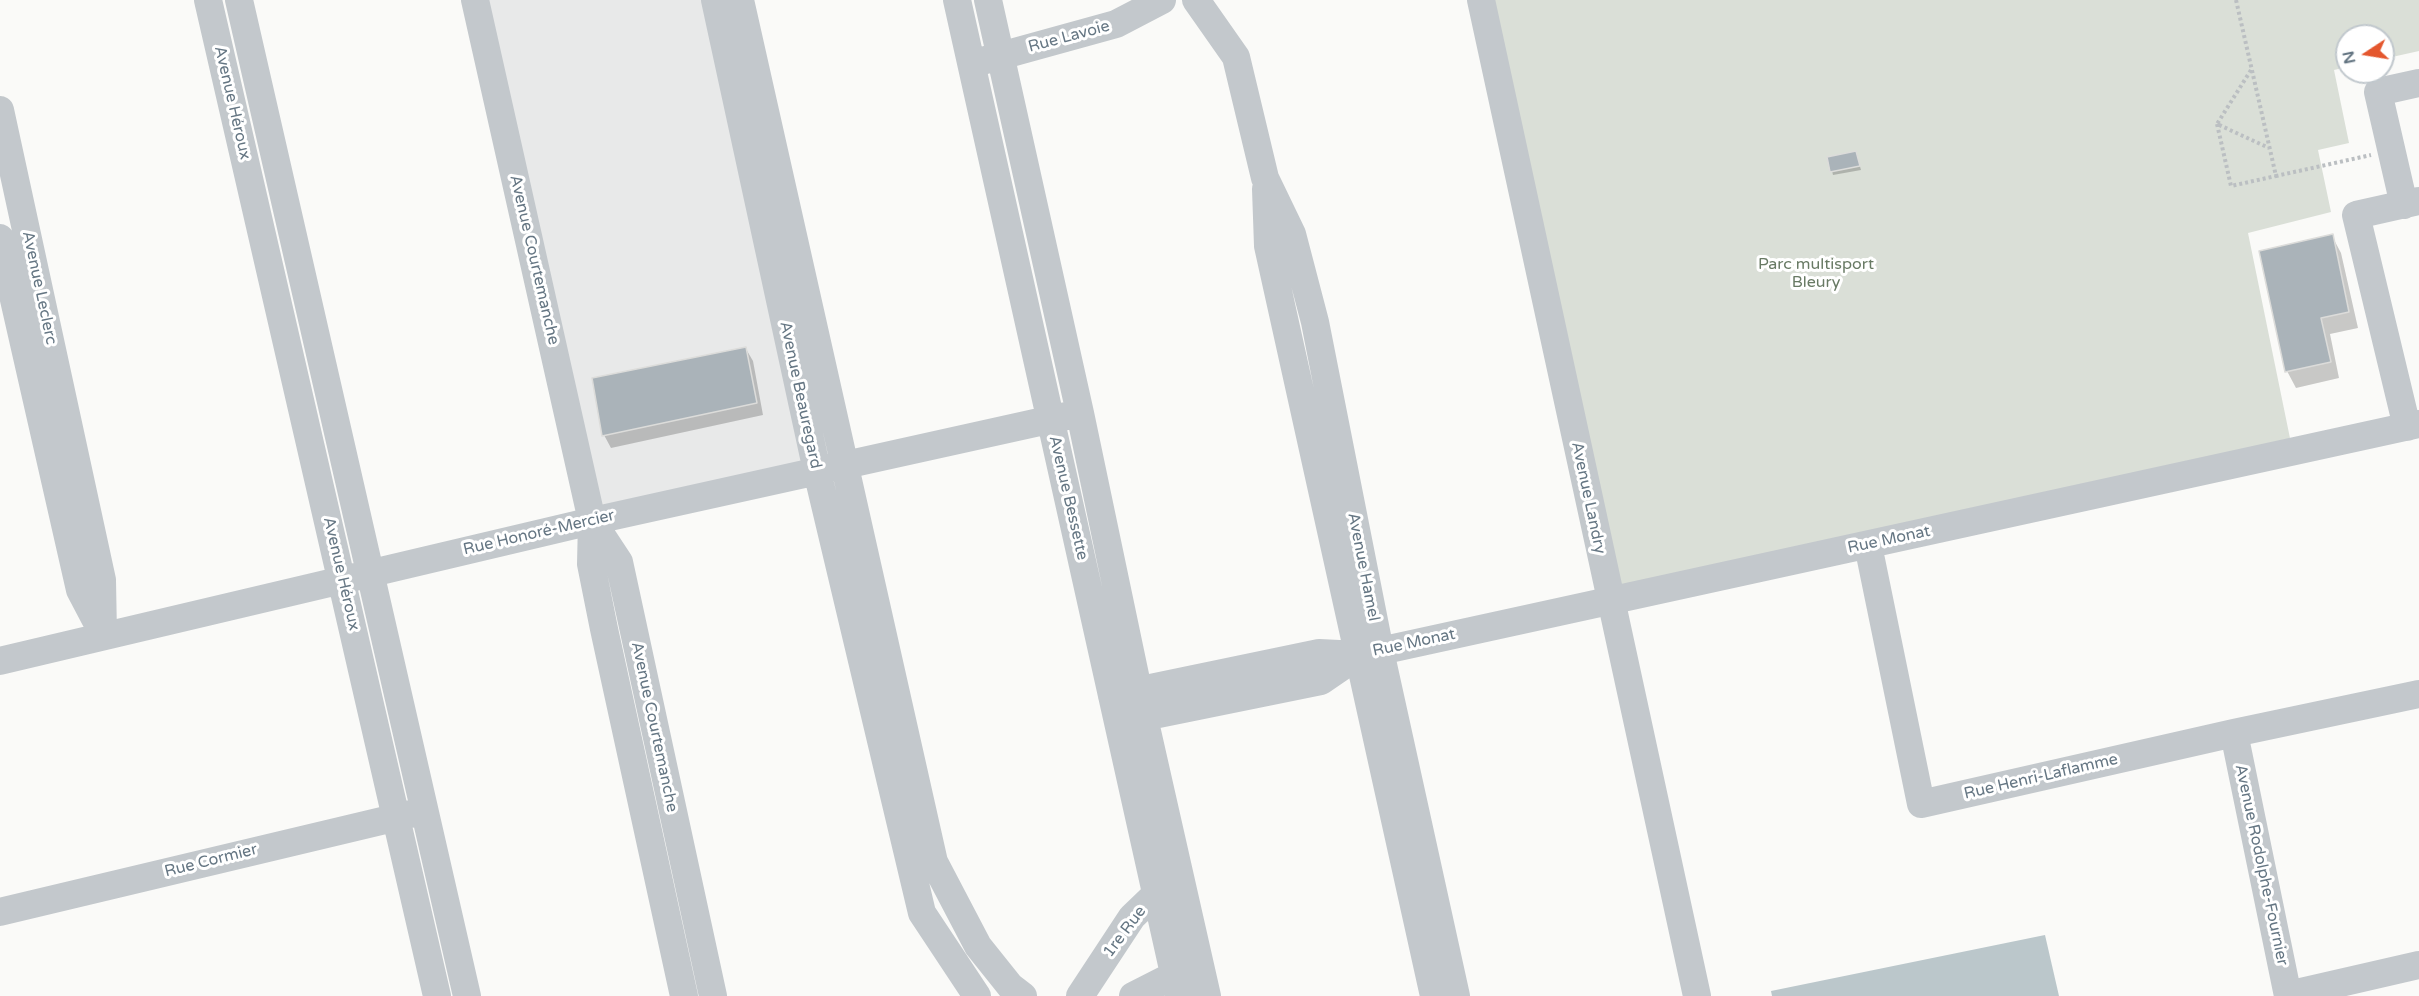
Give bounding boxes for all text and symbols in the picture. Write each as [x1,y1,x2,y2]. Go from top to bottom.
street label: Rue Lavoie [1026,17,1112,57]
north arrow [2335,24,2395,84]
street label: Avenue Héroux [210,44,254,162]
text: N [2338,49,2360,66]
street label: Avenue Courtemanche [505,173,563,347]
street label: Avenue Leclerc [18,229,60,347]
park label: Parc multisport Bleury [1758,255,1874,293]
street label: Avenue Beauregard [775,320,825,470]
street label: Avenue Bessette [1044,434,1092,562]
street label: Avenue Landry [1567,440,1609,556]
street label: Rue Honoré-Mercier [461,506,617,560]
street label: Avenue Hamel [1343,511,1383,623]
street label: Avenue Héroux [319,515,363,633]
street label: Rue Monat [1846,522,1932,558]
street label: Rue Monat [1371,625,1457,661]
street label: Avenue Courtemanche [627,640,681,814]
street label: Rue Henri-Laflamme [1962,750,2120,804]
street label: Avenue Rodolphe-Fournier [2230,763,2292,967]
street label: Rue Cormier [163,840,259,882]
street label: 1re Rue [1099,903,1151,961]

